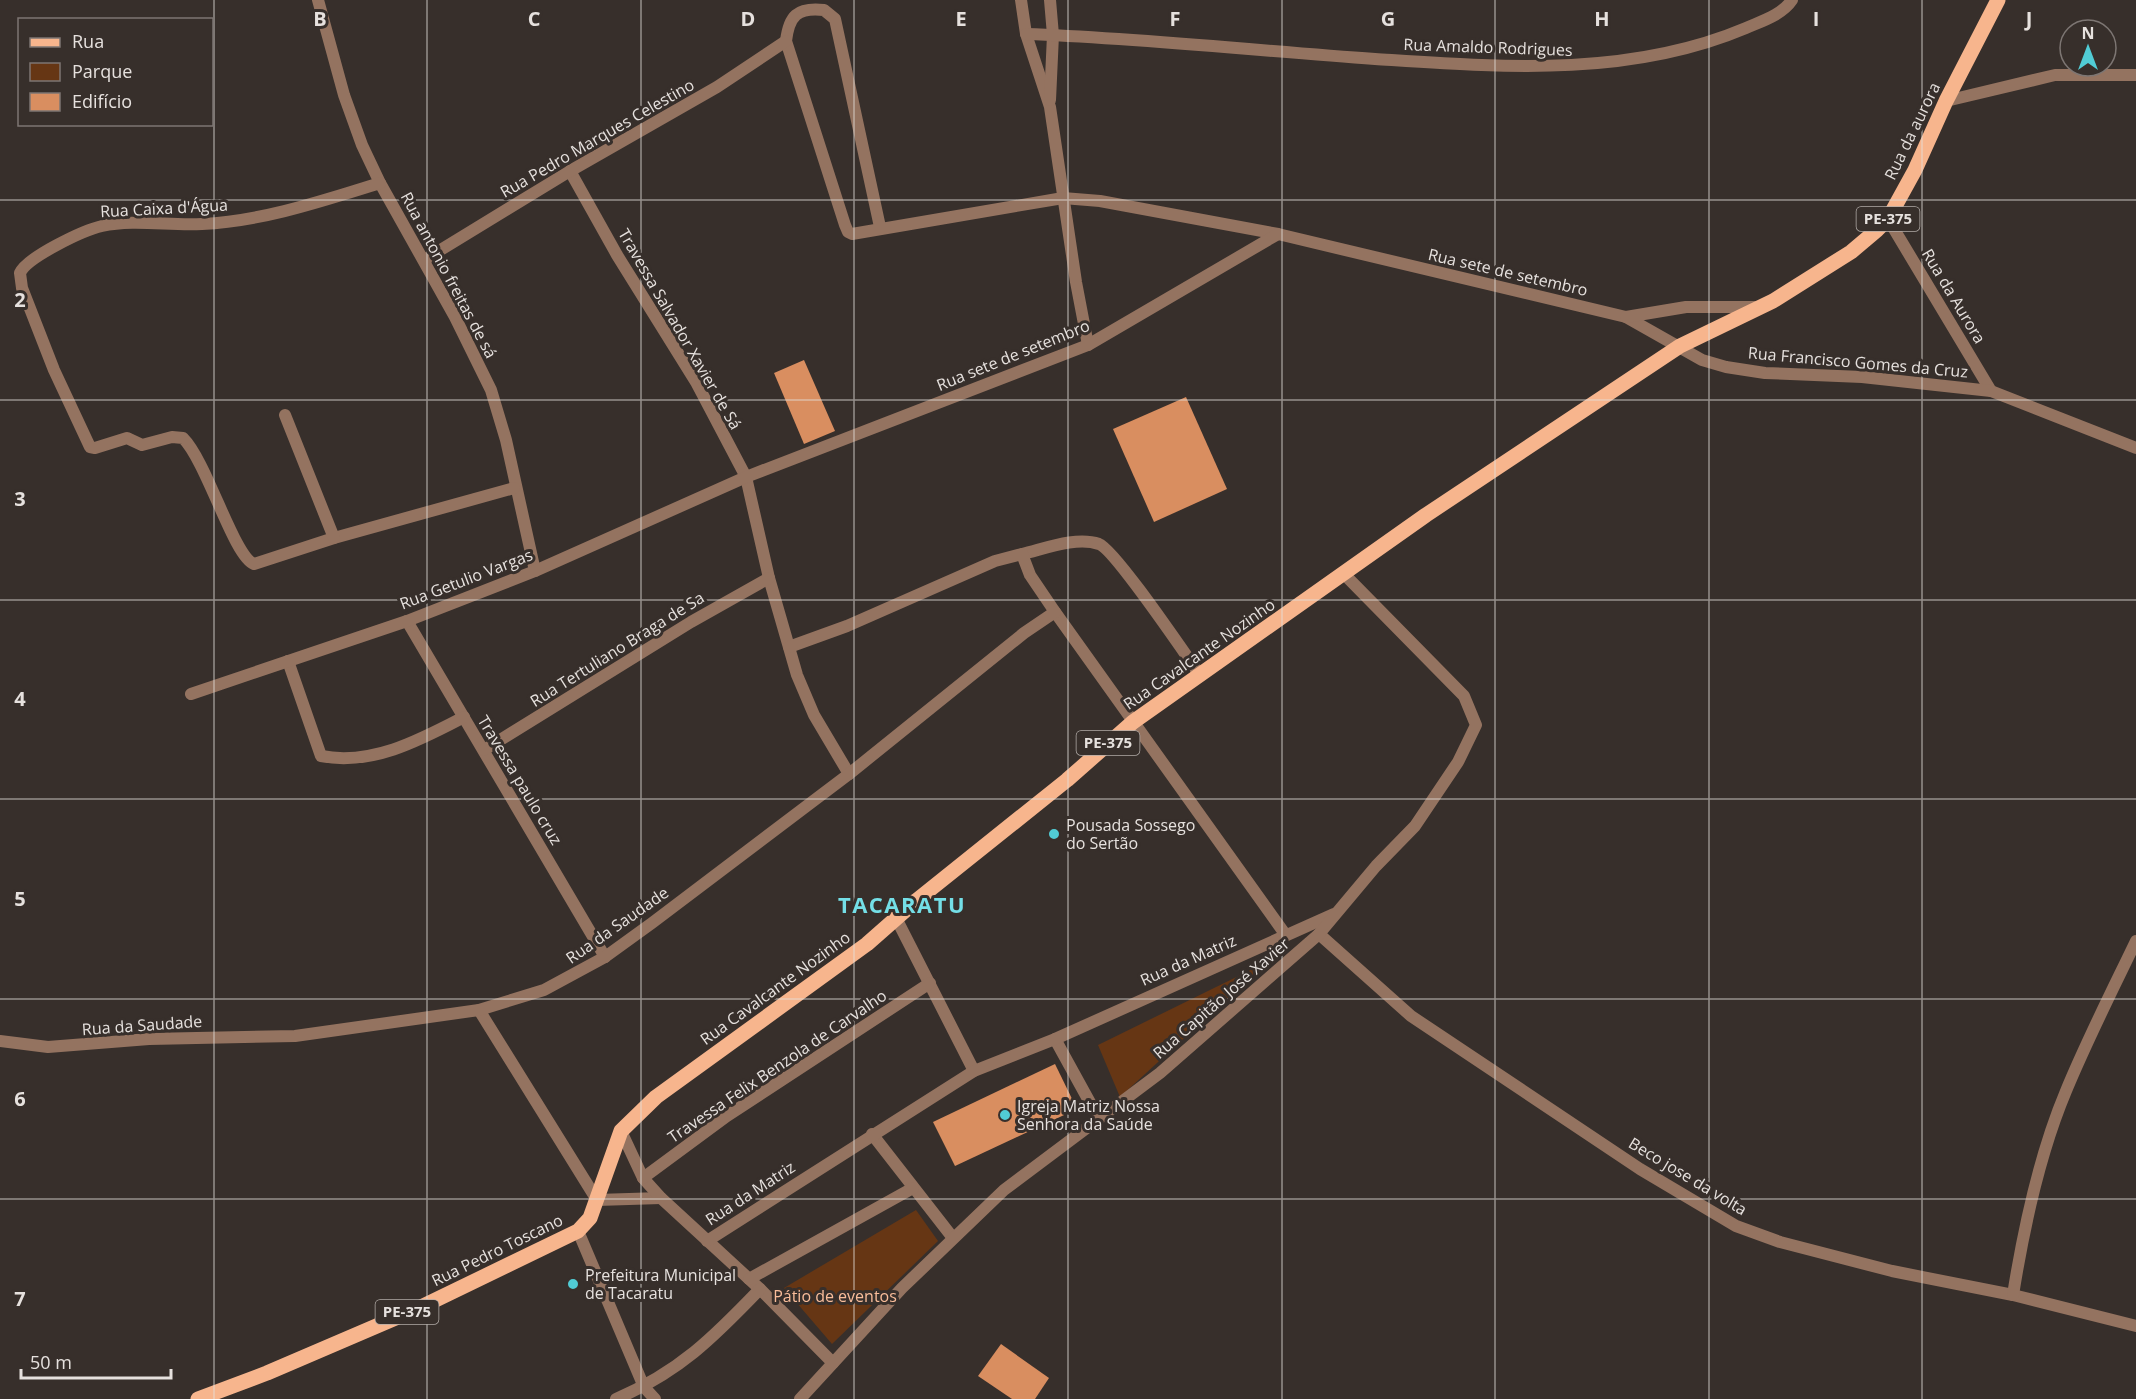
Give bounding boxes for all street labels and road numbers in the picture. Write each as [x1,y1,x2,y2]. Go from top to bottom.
street label: Rua Amaldo Rodrigues [1403,33,1573,61]
street label: Rua Pedro Marques Celestino [496,73,698,203]
street label: Rua da aurora [1879,79,1945,183]
street label: Rua antonio freitas de sá [396,188,502,362]
street label: Rua Caixa d'Água [100,194,228,222]
road number: PE-375 [1856,207,1920,231]
street label: Travessa Salvador Xavier de Sá [613,224,747,434]
street label: Rua sete de setembro [1426,243,1590,301]
street label: Rua da Aurora [1917,244,1991,348]
street label: Rua sete de setembro [933,314,1093,396]
street label: Rua Francisco Gomes da Cruz [1747,341,1969,383]
street label: Rua Getulio Vargas [396,543,536,615]
street label: Rua Tertuliano Braga de Sa [526,586,708,712]
street label: Rua Cavalcante Nozinho [1119,593,1279,715]
street label: Travessa paulo cruz [473,711,567,849]
road number: PE-375 [1076,731,1140,755]
street label: Rua da Saudade [561,881,673,969]
street label: Rua Cavalcante Nozinho [696,926,854,1050]
street label: Rua da Matriz [1137,929,1239,991]
street label: Rua Capitão José Xavier [1148,932,1294,1063]
street label: Travessa Felix Benzola de Carvalho [663,984,891,1148]
street label: Rua da Saudade [81,1010,203,1040]
street label: Beco jose da volta [1625,1132,1751,1220]
street label: Rua da Matriz [701,1156,799,1230]
street label: Rua Pedro Toscano [428,1209,566,1291]
road number: PE-375 [376,1300,438,1324]

